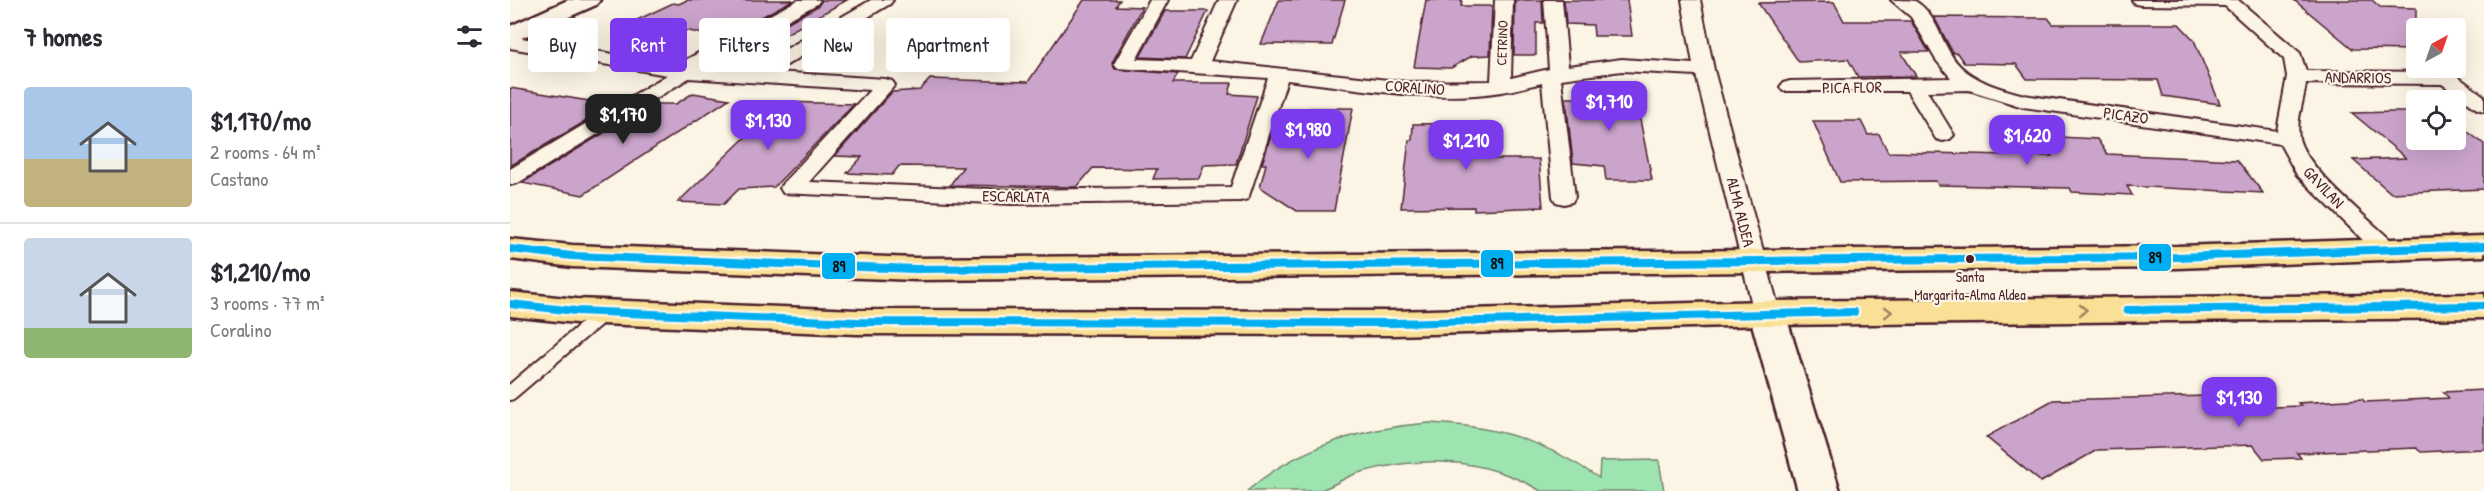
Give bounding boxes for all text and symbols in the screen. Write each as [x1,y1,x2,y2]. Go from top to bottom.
chip: Buy [528,18,598,72]
chip: Rent [610,18,687,72]
chip: Filters [699,18,790,72]
chip: New [802,18,874,72]
chip: Apartment [886,18,1010,72]
north arrow [2406,18,2466,78]
map controls [2406,18,2466,150]
text: 7 homes [24,19,102,54]
icon: filters [453,20,486,53]
street label: CETRINO [1491,20,1512,66]
street label: ANDARRIOS [2325,65,2392,89]
street label: CORALINO [1384,74,1446,100]
street label: PICA FLOR [1822,75,1882,99]
pin: $1,710 [1560,81,1658,132]
text: $1,710 [1585,87,1633,114]
button: locate [2406,90,2466,150]
pin: $1,170 [574,94,672,145]
text: $1,170 [599,100,647,127]
pin: $1,130 [719,100,817,151]
street label: PICAZO [2102,101,2150,129]
text: $1,170/mo [210,103,311,138]
text: $1,130 [745,106,791,133]
pin: $1,980 [1259,109,1357,160]
icon: home [72,111,144,183]
text: $1,980 [1285,115,1331,142]
pin: $1,620 [1978,115,2076,166]
pin: $1,210 [1417,120,1515,171]
text: $1,620 [2003,121,2051,148]
text: $1,210 [1442,126,1490,153]
text: 2 rooms · 64 m² [210,138,321,165]
street label: GAVILAN [2299,161,2349,213]
text: Castano [210,165,268,192]
street label: ALMA ALDEA [1722,175,1760,249]
street label: ESCARLATA [982,184,1050,208]
line badge: 89 [2138,243,2172,272]
text: 89 [2149,246,2162,268]
line badge: 89 [1480,249,1514,278]
line badge: 89 [821,252,856,280]
text: 89 [1491,252,1504,274]
marker: Santa Margarita-Alma Aldea [1964,253,1976,265]
text: $1,210/mo [210,254,310,289]
text: 89 [833,255,846,277]
icon: home [72,262,144,334]
place label: Santa Margarita-Alma Aldea [1914,267,2026,305]
text: 3 rooms · 77 m² [210,289,324,316]
one-way arrow [2079,304,2088,316]
one-way arrow [1884,306,1893,318]
text: Coralino [210,316,271,343]
pin: $1,130 [2190,377,2288,428]
text: $1,130 [2216,383,2262,410]

